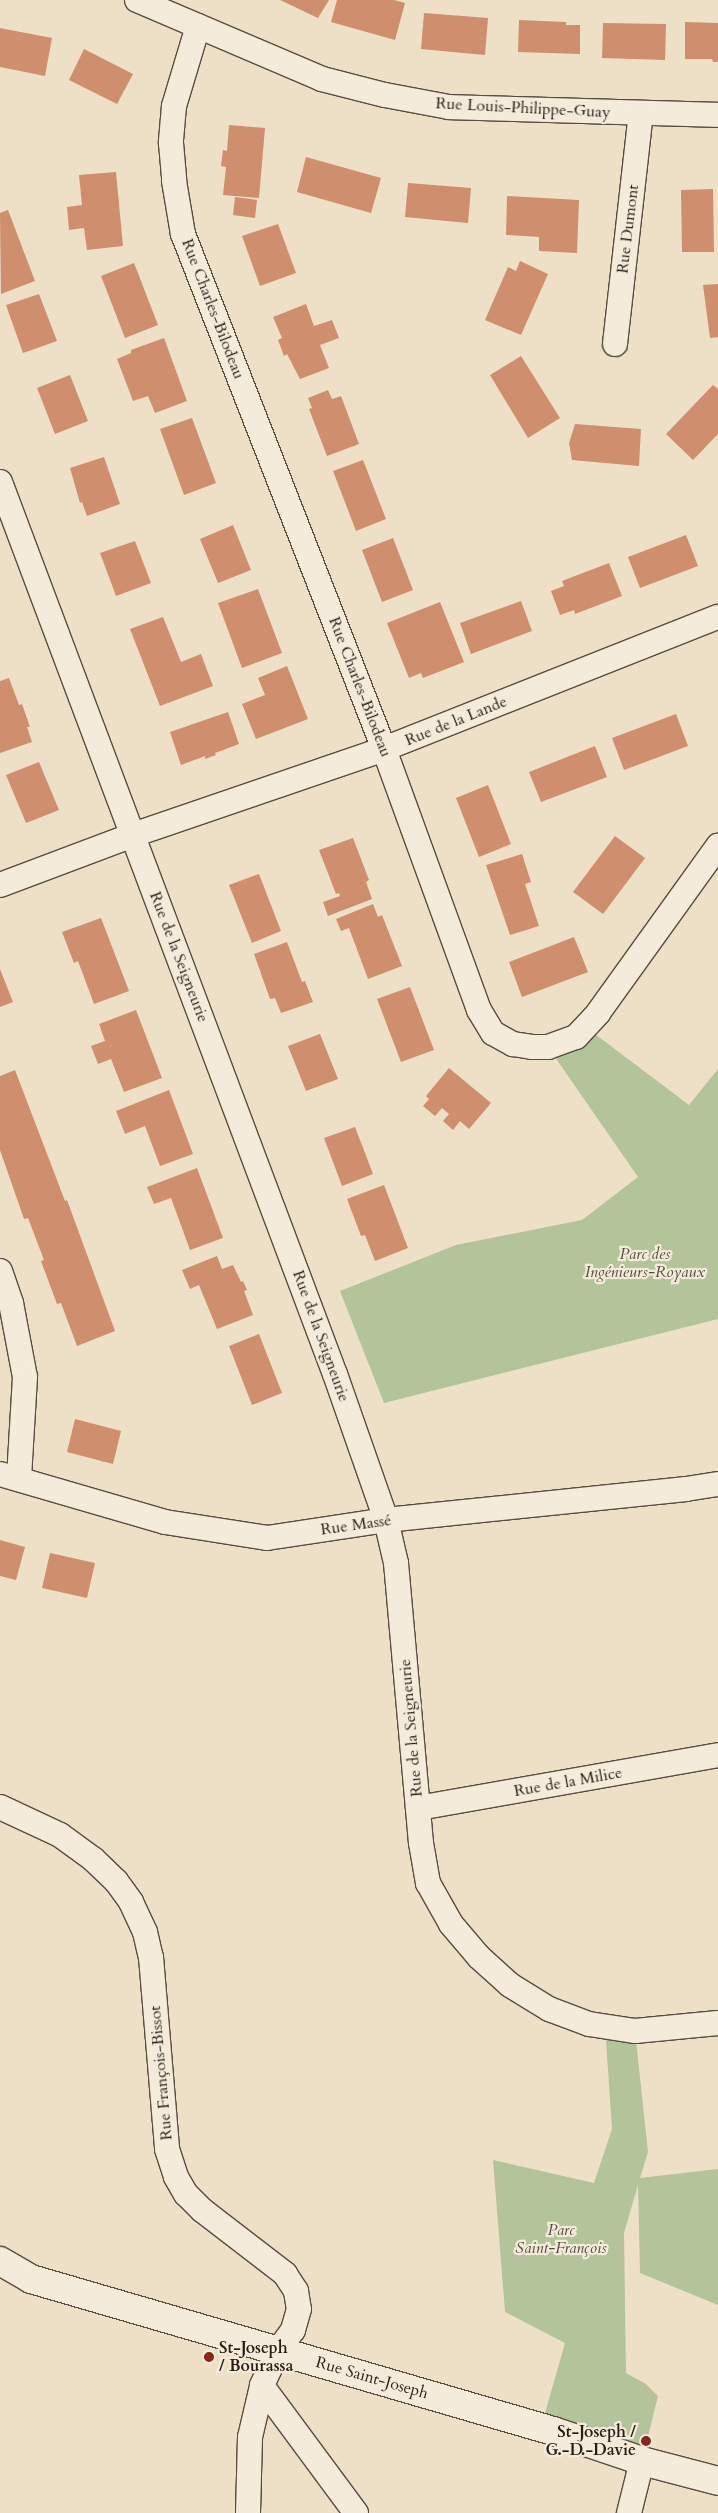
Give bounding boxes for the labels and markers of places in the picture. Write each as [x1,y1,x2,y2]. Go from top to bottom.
place label: St-Joseph / Bourassa [219,2338,293,2376]
marker: St-Joseph / Bourassa [203,2351,215,2363]
place label: St-Joseph / G.-D.-Davie [545,2422,636,2460]
marker: St-Joseph / G.-D.-Davie [640,2435,652,2447]

